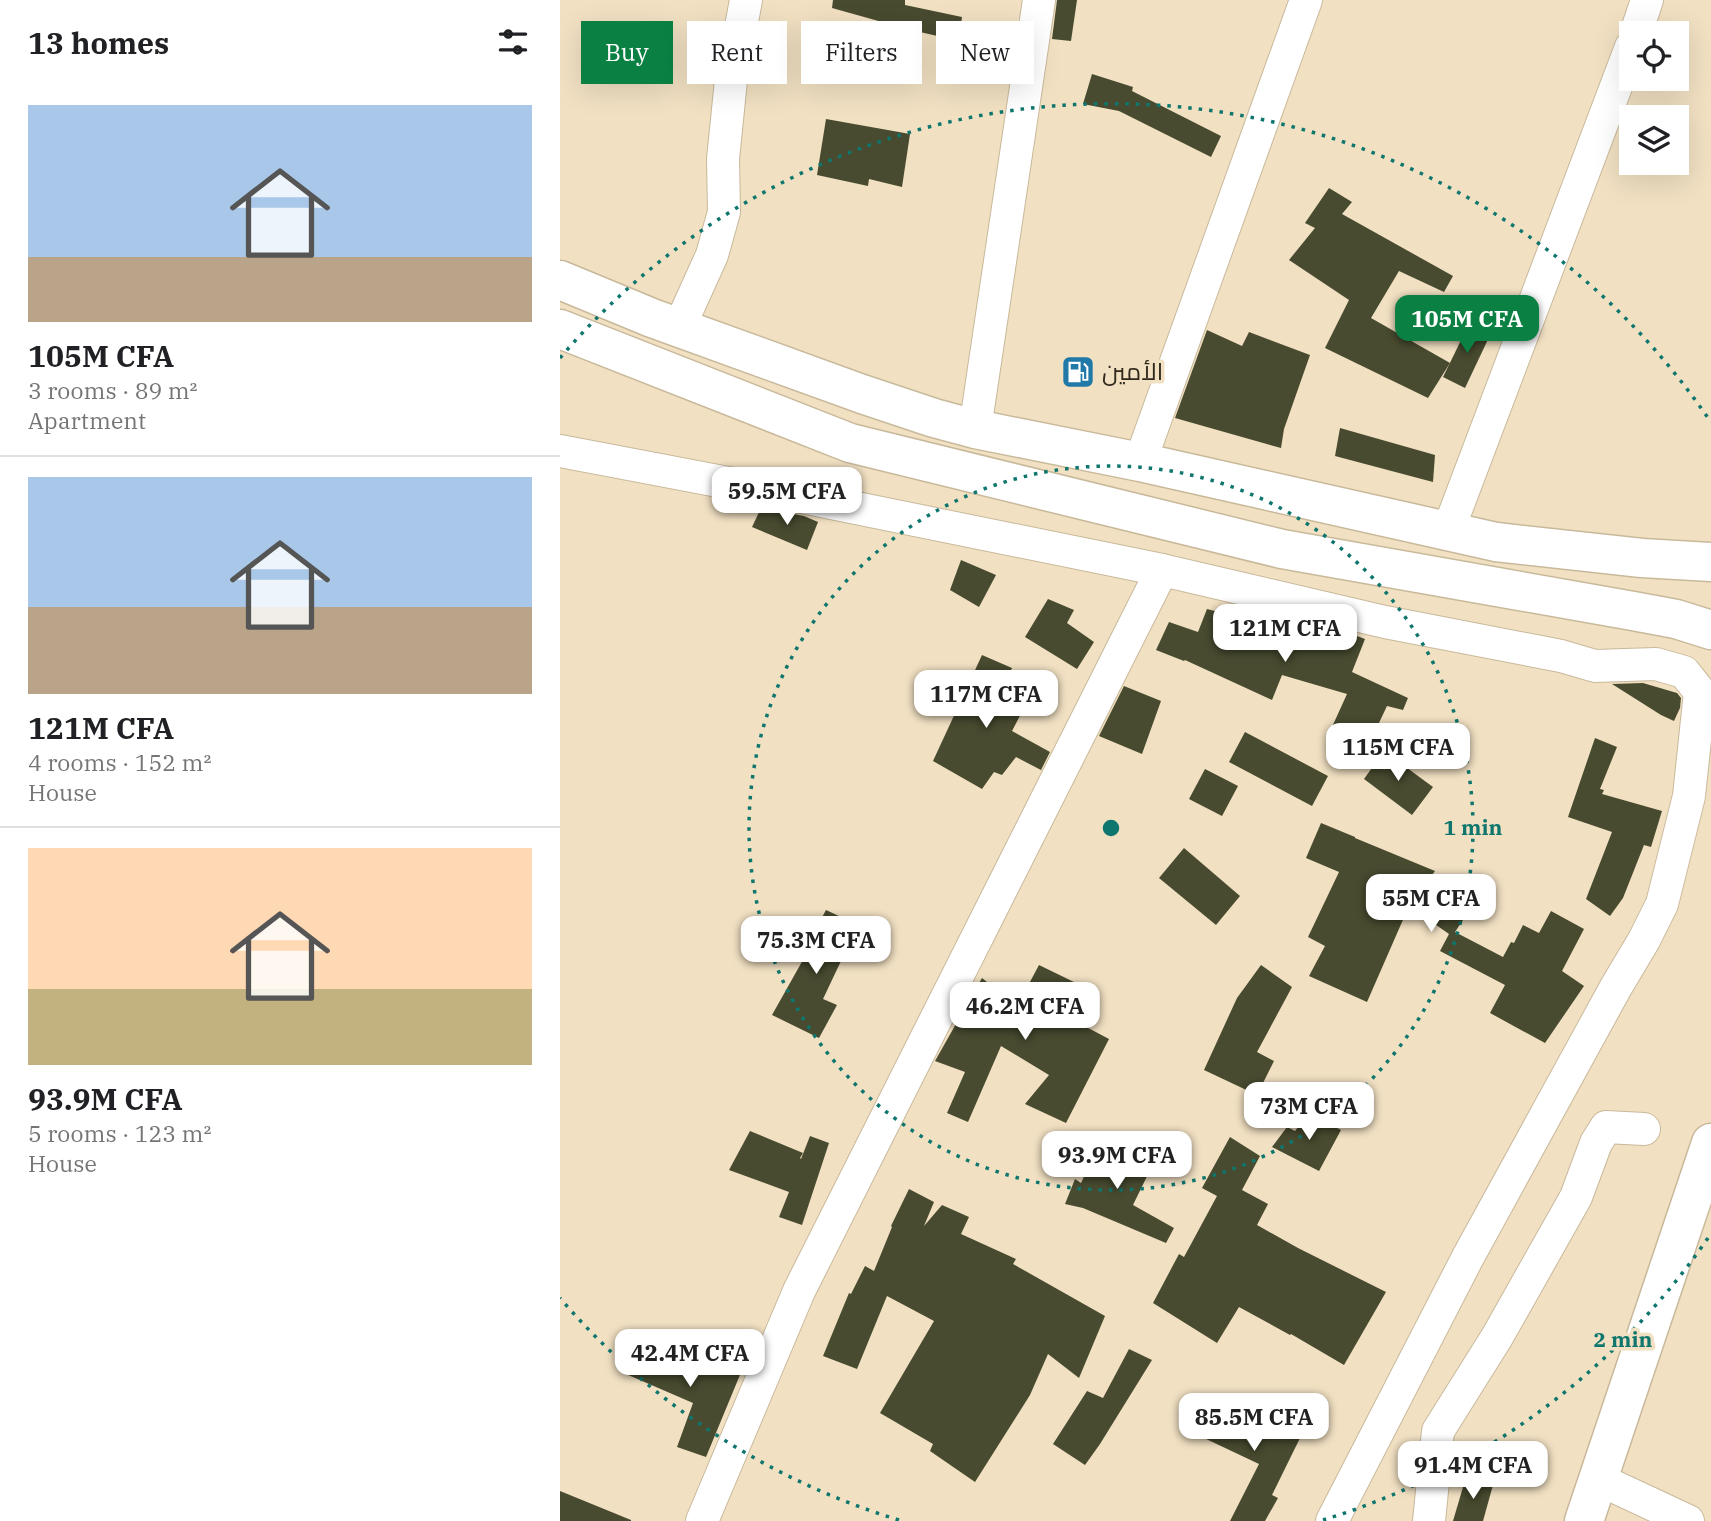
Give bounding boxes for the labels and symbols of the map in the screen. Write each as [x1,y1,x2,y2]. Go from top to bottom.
pin: 105M CFA [1395,296,1539,355]
fuel station icon: الأمين [1059,353,1097,391]
place label: الأمين [1102,355,1163,387]
pin: 59.5M CFA [707,468,867,527]
pin: 121M CFA [1213,604,1357,664]
pin: 117M CFA [914,670,1058,730]
pin: 115M CFA [1326,724,1470,783]
text: 1 min [1444,813,1502,841]
centre of rings [1099,816,1123,840]
pin: 55M CFA [1366,874,1496,934]
pin: 75.3M CFA [736,916,896,976]
pin: 46.2M CFA [945,982,1105,1042]
pin: 73M CFA [1244,1082,1374,1142]
pin: 93.9M CFA [1037,1132,1197,1191]
text: 2 min [1594,1325,1652,1353]
pin: 42.4M CFA [610,1330,770,1389]
pin: 85.5M CFA [1174,1394,1334,1453]
pin: 91.4M CFA [1393,1442,1553,1501]

